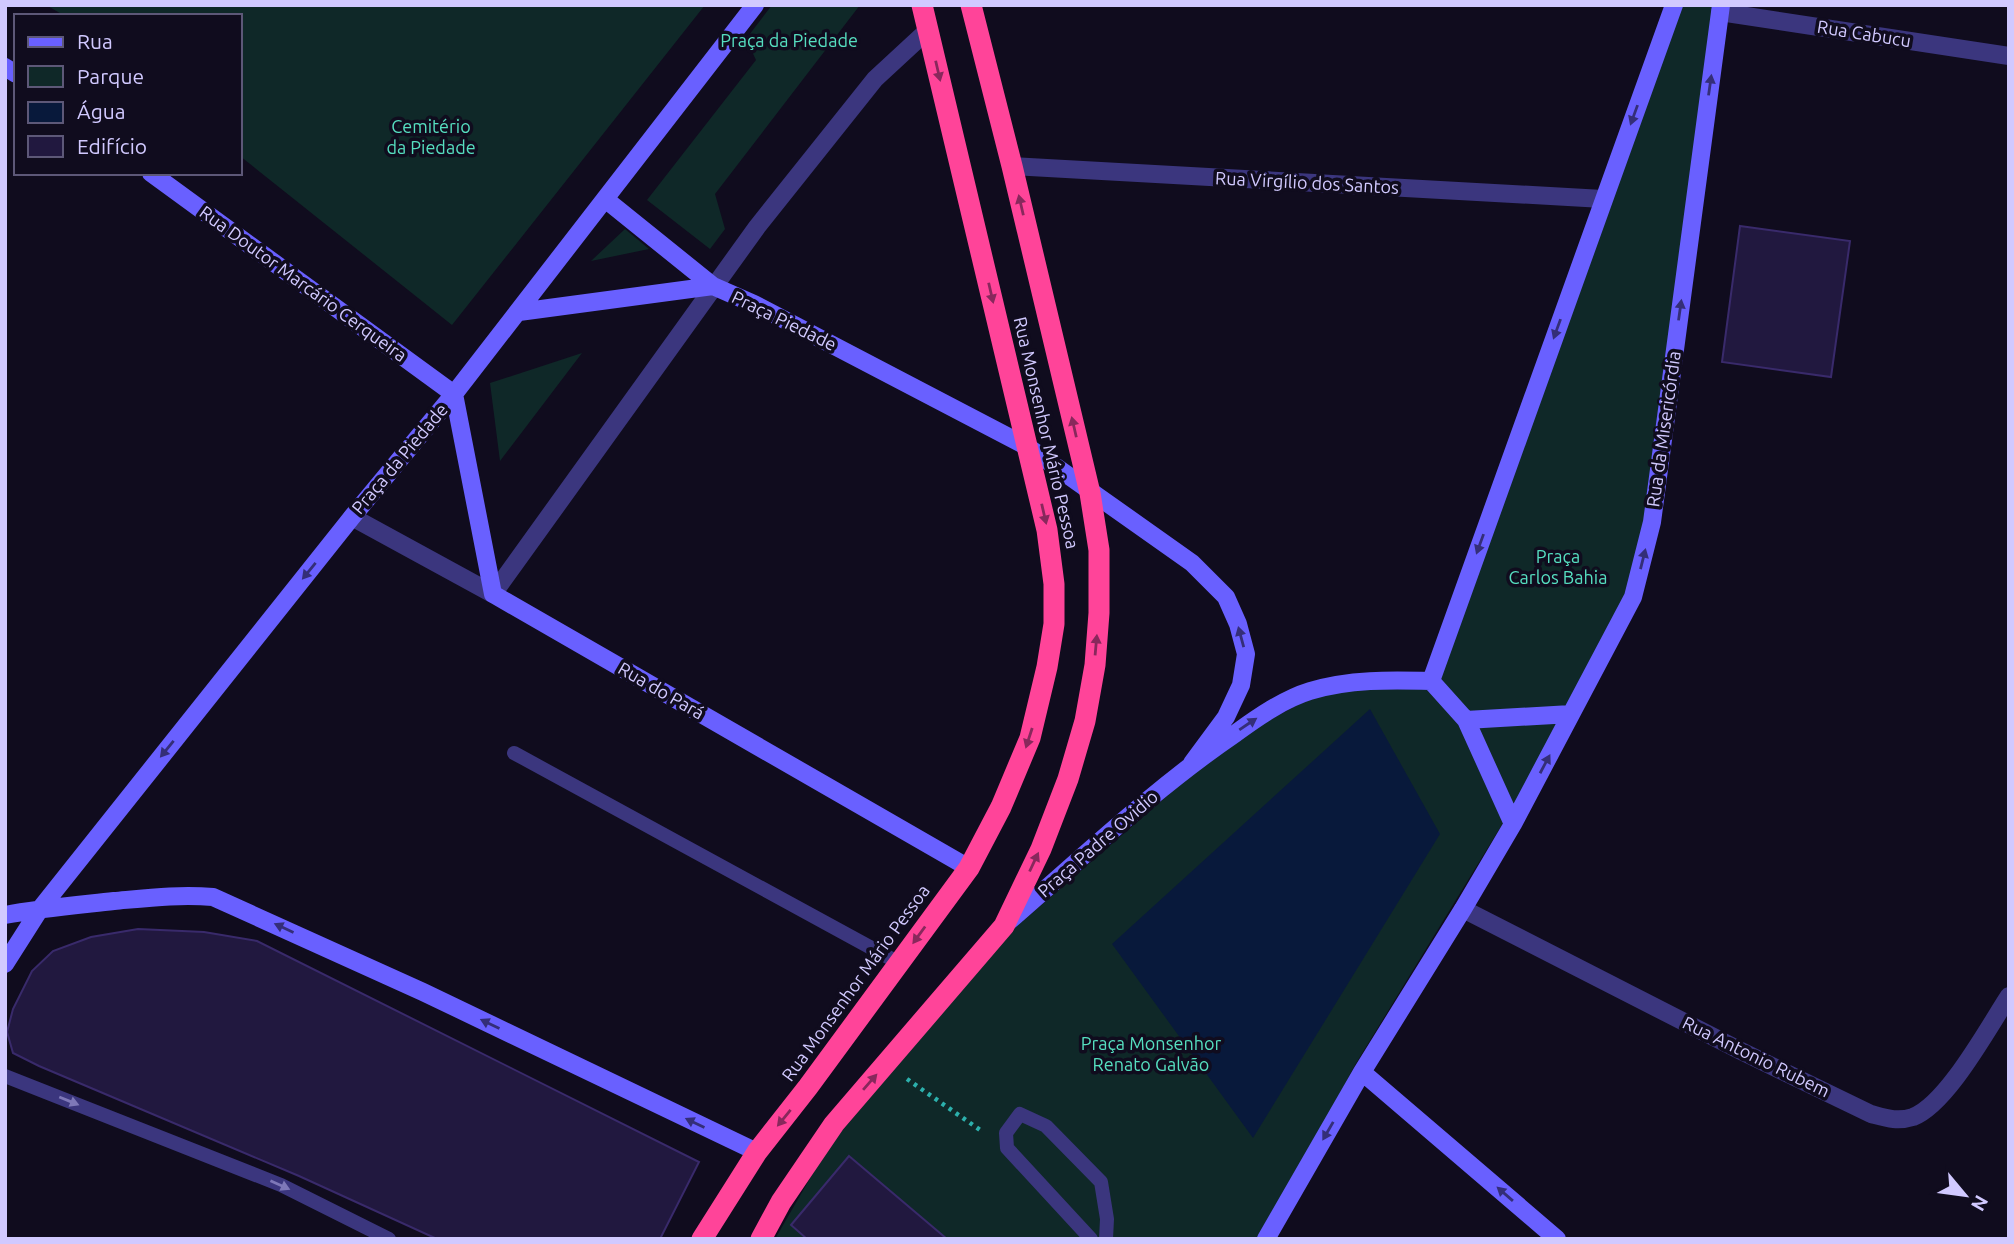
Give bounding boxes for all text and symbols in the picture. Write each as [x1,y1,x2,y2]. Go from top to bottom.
legend [14,14,242,175]
street label: Rua Cabucu [1816,16,1912,50]
text: Rua [77,29,113,53]
park label: Praça da Piedade [720,30,858,50]
one-way arrow [933,60,944,82]
text: Parque [77,64,144,88]
one-way arrow [1705,74,1716,96]
text: Água [77,99,126,123]
one-way arrow [1628,105,1639,126]
park label: Cemitério da Piedade [386,116,476,157]
text: Edifício [77,134,147,158]
street label: Rua Virgílio dos Santos [1215,167,1400,197]
one-way arrow [1015,194,1026,216]
street label: Rua Doutor Marcário Cerqueira [196,201,411,365]
one-way arrow [986,282,997,304]
street label: Praça Piedade [729,286,840,354]
one-way arrow [1675,299,1686,321]
street label: Rua Monsenhor Mário Pessoa [1011,315,1083,551]
one-way arrow [1551,319,1562,340]
street label: Rua da Misericórdia [1642,349,1684,508]
street label: Praça da Piedade [347,399,451,518]
one-way arrow [1068,416,1079,438]
one-way arrow [1038,503,1049,525]
one-way arrow [1474,533,1485,554]
park label: Praça Carlos Bahia [1509,546,1607,587]
one-way arrow [1638,548,1649,570]
one-way arrow [302,562,317,579]
one-way arrow [1236,626,1246,647]
one-way arrow [1091,634,1102,656]
street label: Rua do Pará [615,657,708,723]
one-way arrow [1239,717,1257,731]
one-way arrow [1023,727,1034,748]
one-way arrow [160,739,175,757]
one-way arrow [1539,754,1551,774]
street label: Praça Padre Ovidio [1033,786,1161,901]
one-way arrow [1028,852,1040,872]
street label: Rua Monsenhor Mário Pessoa [777,880,933,1084]
one-way arrow [274,922,294,934]
one-way arrow [913,926,927,944]
street label: Rua Antonio Rubem [1680,1012,1833,1100]
one-way arrow [480,1018,500,1030]
park label: Praça Monsenhor Renato Galvão [1081,1033,1221,1074]
one-way arrow [862,1074,877,1091]
one-way arrow [58,1096,79,1107]
one-way arrow [777,1109,791,1127]
one-way arrow [685,1117,705,1128]
one-way arrow [1322,1121,1334,1140]
north arrow [1930,1160,2000,1230]
one-way arrow [270,1179,290,1191]
one-way arrow [1496,1186,1514,1202]
text: N [1967,1192,1993,1215]

